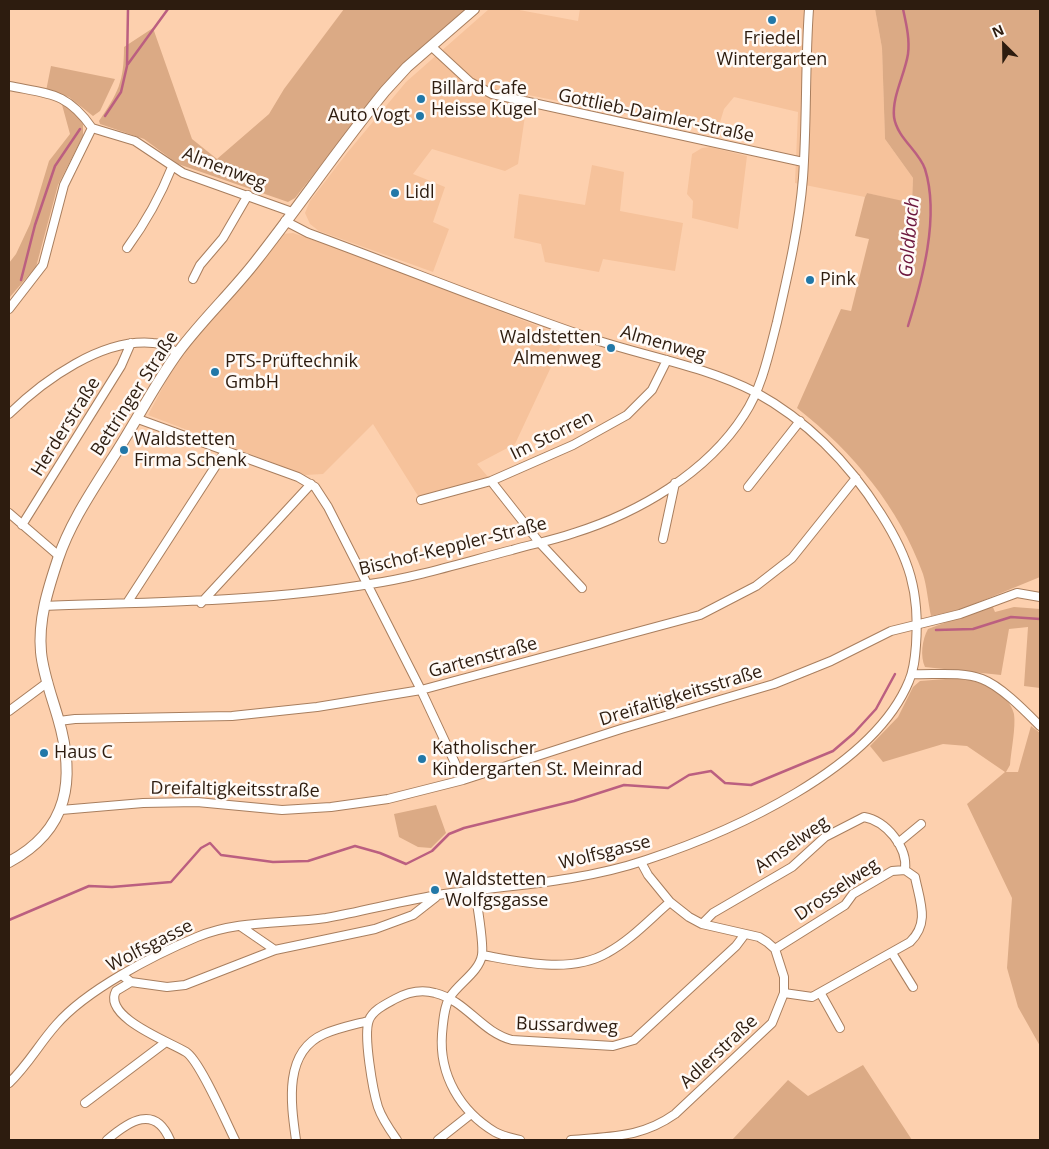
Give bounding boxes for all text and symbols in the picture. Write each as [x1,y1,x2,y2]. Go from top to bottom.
marker: Friedel Wintergarten [766,14,778,26]
north arrow [979,20,1029,70]
text: N [989,20,1007,42]
place label: Friedel Wintergarten [717,28,827,70]
place label: Billard Cafe Heisse Kugel [431,78,537,120]
street label: Gottlieb-Daimler-Straße [556,85,756,147]
marker: Billard Cafe Heisse Kugel [415,93,427,105]
place label: Auto Vogt [328,105,410,127]
marker: Auto Vogt [414,110,426,122]
street label: Almenweg [179,143,269,195]
place label: Lidl [405,182,434,204]
marker: Lidl [389,187,401,199]
water label: Goldbach [895,196,925,278]
place label: Pink [820,269,856,291]
marker: Pink [804,274,816,286]
street label: Almenweg [618,322,708,366]
place label: Waldstetten Almenweg [500,327,601,369]
street label: Bettringer Straße [87,328,183,460]
marker: Waldstetten Almenweg [605,342,617,354]
place label: PTS-Prüftechnik GmbH [225,351,358,394]
marker: PTS-Prüftechnik GmbH [209,366,221,378]
street label: Herderstraße [27,373,105,481]
street label: Im Storren [507,407,597,465]
place label: Waldstetten Firma Schenk [134,429,247,472]
marker: Waldstetten Firma Schenk [118,444,130,456]
street label: Bischof-Keppler-Straße [357,513,549,581]
street label: Gartenstraße [426,633,540,683]
street label: Dreifaltigkeitsstraße [597,661,765,731]
place label: Katholischer Kindergarten St. Meinrad [432,738,642,781]
place label: Haus C [54,742,113,764]
marker: Haus C [38,747,50,759]
marker: Katholischer Kindergarten St. Meinrad [416,753,428,765]
street label: Dreifaltigkeitsstraße [150,778,320,802]
street label: Amselweg [751,812,833,878]
street label: Wolfsgasse [557,831,653,875]
street label: Drosselweg [791,854,883,926]
place label: Waldstetten Wolfgsgasse [445,869,548,912]
marker: Waldstetten Wolfgsgasse [429,884,441,896]
street label: Wolfsgasse [103,915,197,977]
street label: Adlerstraße [676,1011,762,1093]
street label: Bussardweg [516,1013,618,1039]

